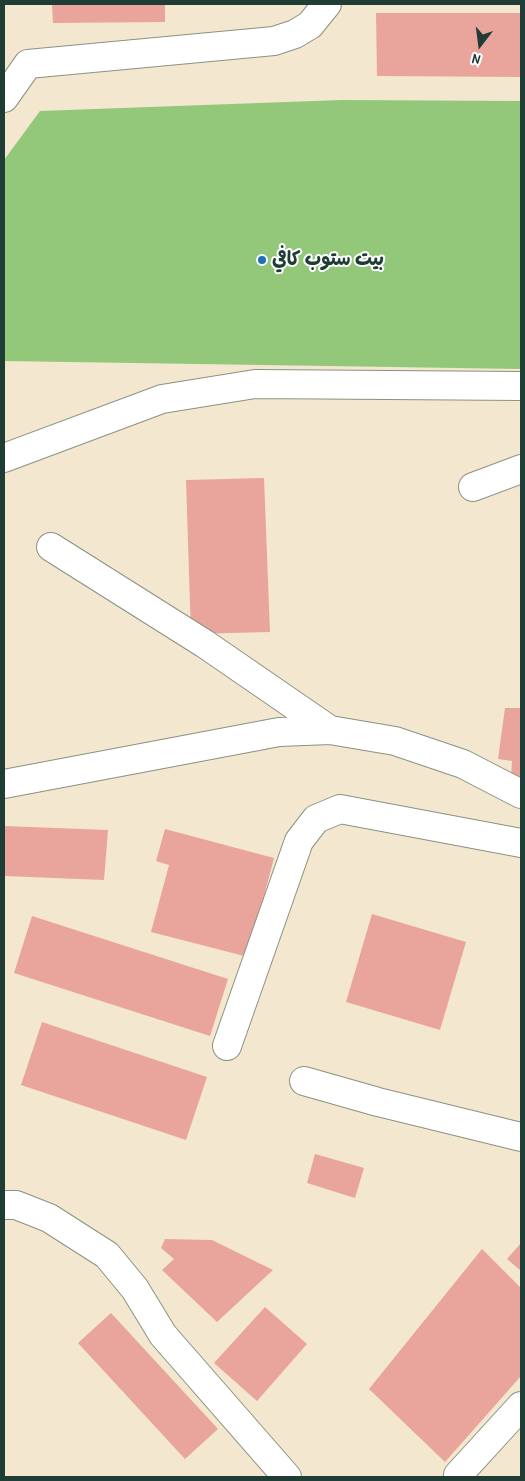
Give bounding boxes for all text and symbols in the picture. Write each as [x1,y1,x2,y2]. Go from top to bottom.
north arrow [455,20,505,70]
text: N [470,50,482,70]
place label: بيت ستوب كافي [272,249,384,271]
marker: بيت ستوب كافي [256,254,268,266]

